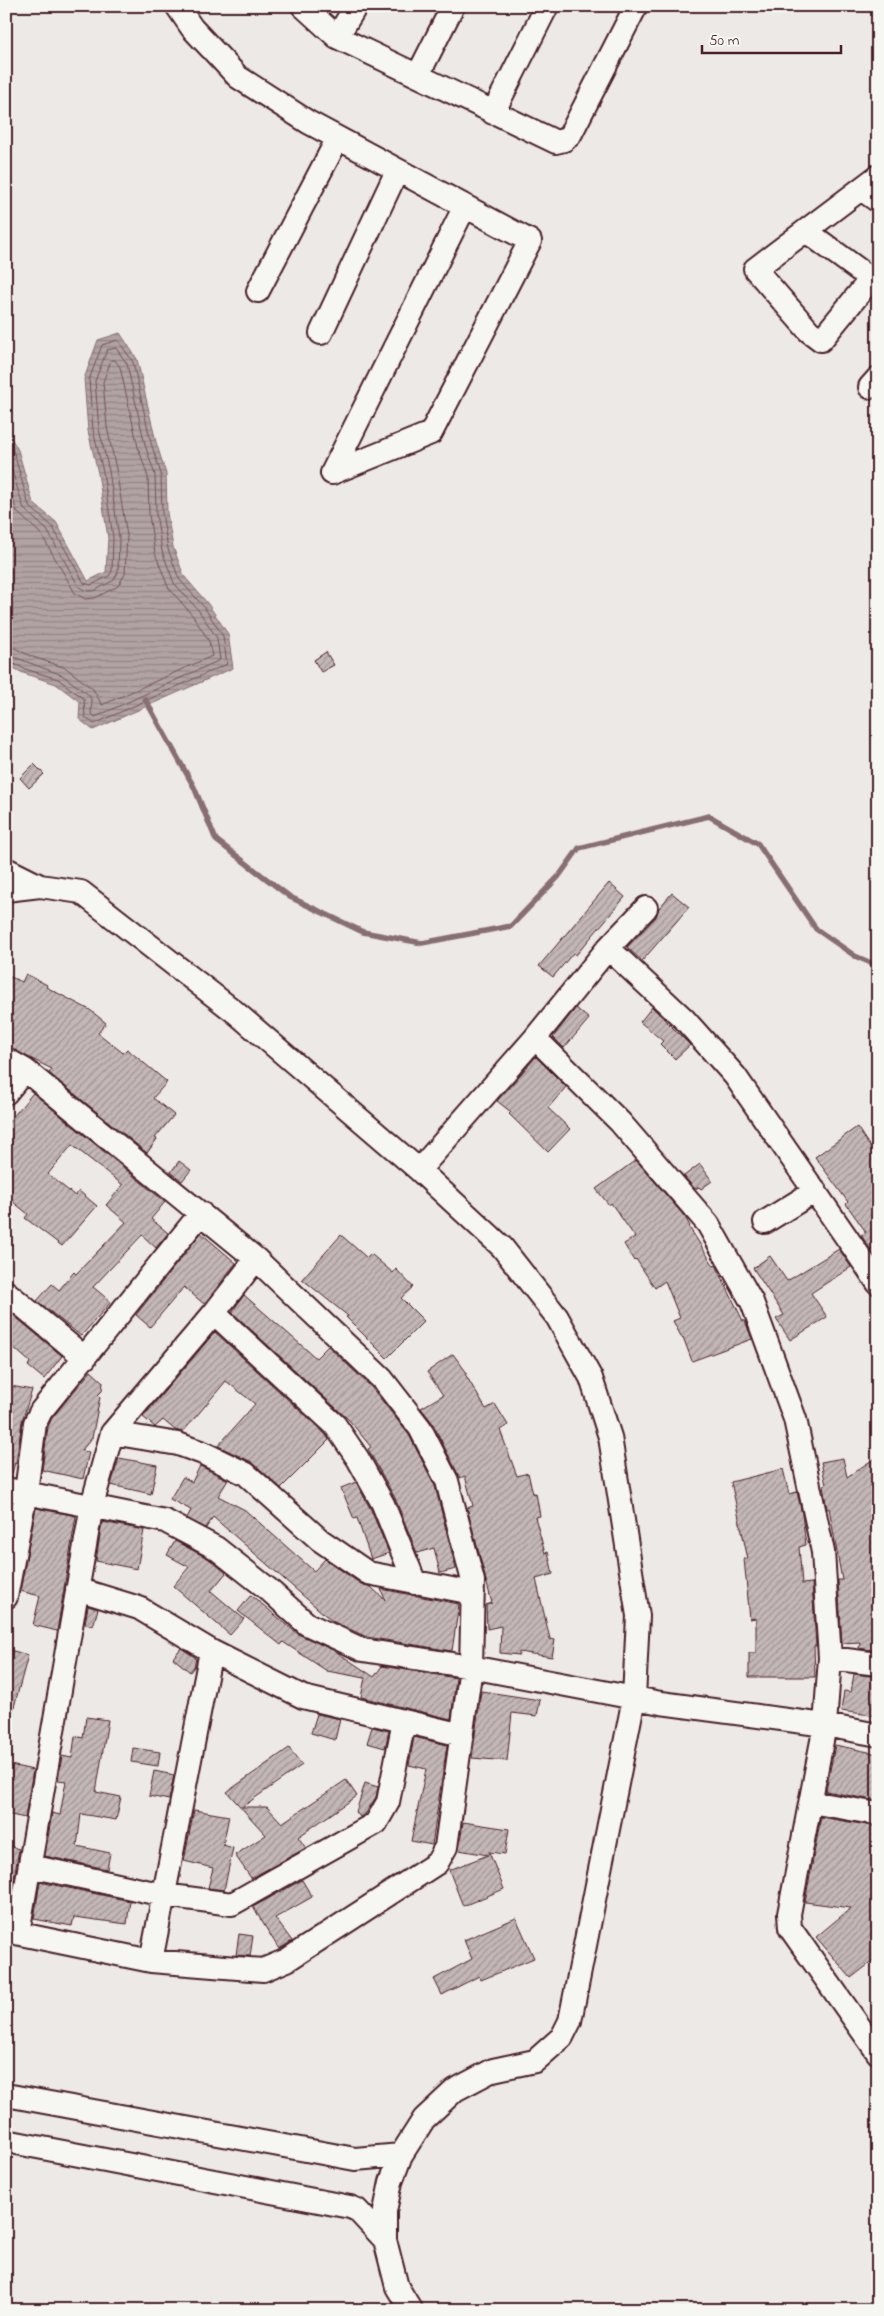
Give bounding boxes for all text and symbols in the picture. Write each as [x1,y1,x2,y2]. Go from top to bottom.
scale bar [702,22,840,54]
text: 50 m [709,30,740,52]

